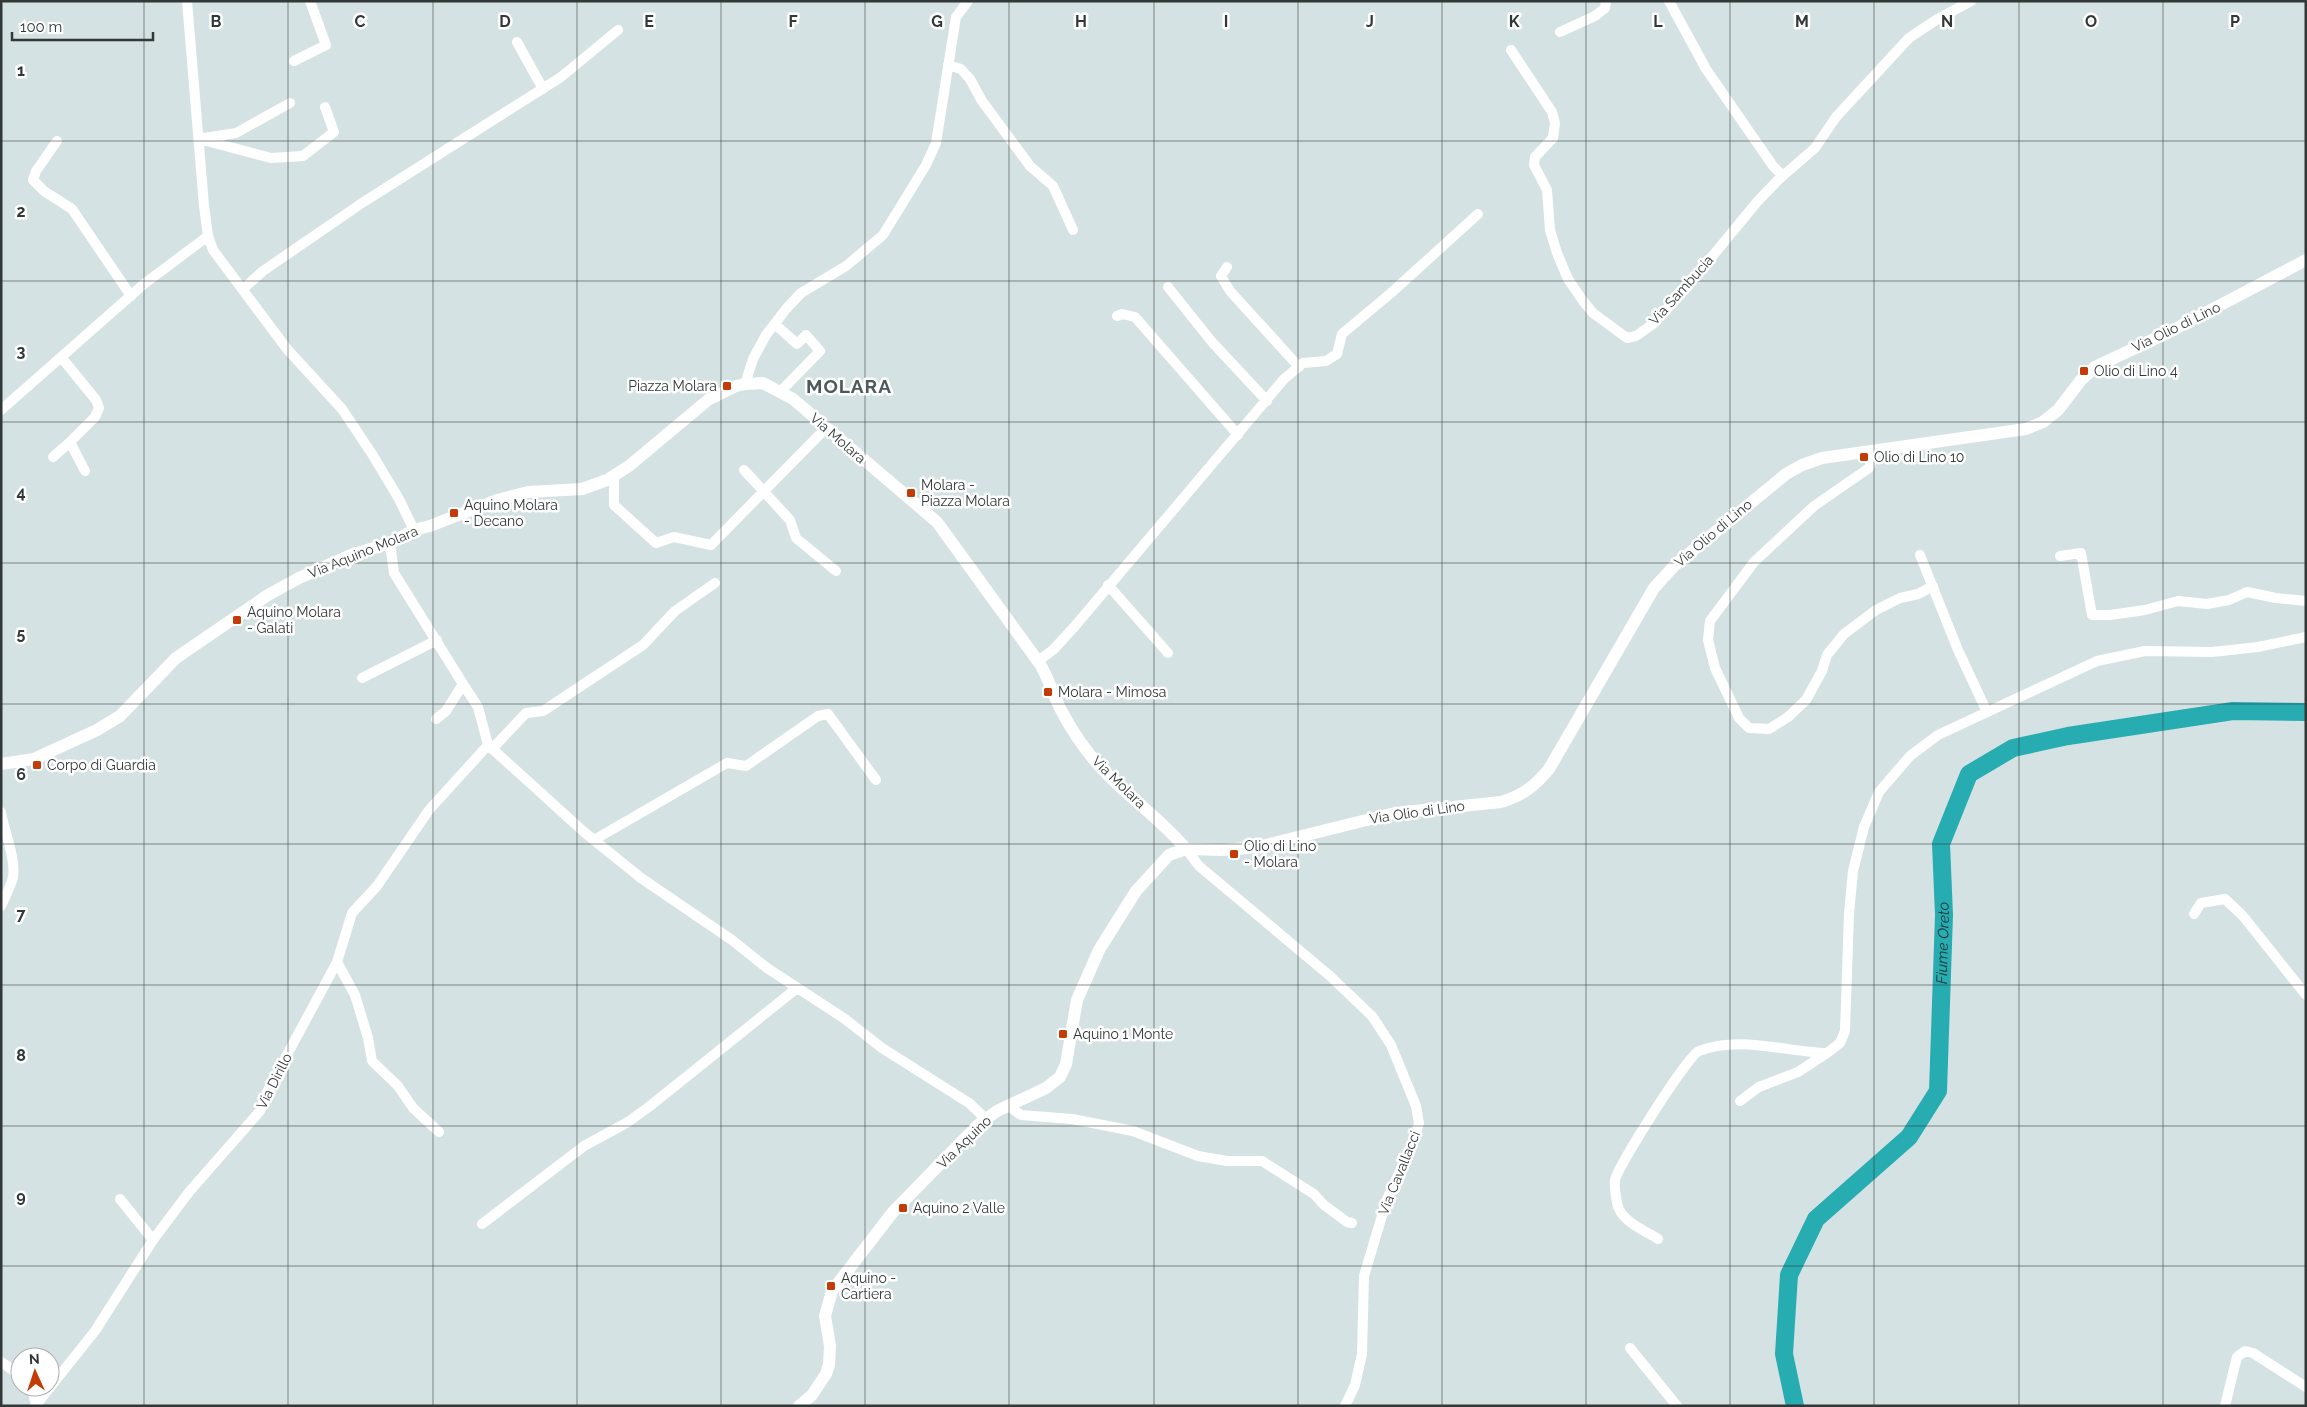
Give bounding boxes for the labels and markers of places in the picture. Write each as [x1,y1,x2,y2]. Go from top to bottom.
place label: Olio di Lino 4 [2094,363,2178,379]
marker: Olio di Lino 4 [2078,365,2090,377]
place label: Piazza Molara [628,378,717,394]
marker: Piazza Molara [721,380,733,392]
place label: Olio di Lino 10 [1874,449,1964,465]
marker: Olio di Lino 10 [1858,451,1870,463]
place label: Molara - Piazza Molara [921,477,1010,509]
marker: Molara - Piazza Molara [905,487,917,499]
place label: Aquino Molara - Decano [464,497,558,529]
marker: Aquino Molara - Decano [448,507,460,519]
place label: Aquino Molara - Galati [247,604,341,636]
marker: Aquino Molara - Galati [231,614,243,626]
place label: Molara - Mimosa [1058,684,1166,700]
marker: Molara - Mimosa [1042,686,1054,698]
place label: Corpo di Guardia [47,757,156,773]
marker: Corpo di Guardia [31,759,43,771]
place label: Olio di Lino - Molara [1244,838,1316,870]
marker: Olio di Lino - Molara [1228,848,1240,860]
place label: Aquino 1 Monte [1073,1026,1173,1042]
marker: Aquino 1 Monte [1057,1028,1069,1040]
place label: Aquino 2 Valle [913,1200,1005,1216]
marker: Aquino 2 Valle [897,1202,909,1214]
place label: Aquino - Cartiera [841,1270,896,1302]
marker: Aquino - Cartiera [825,1280,837,1292]

